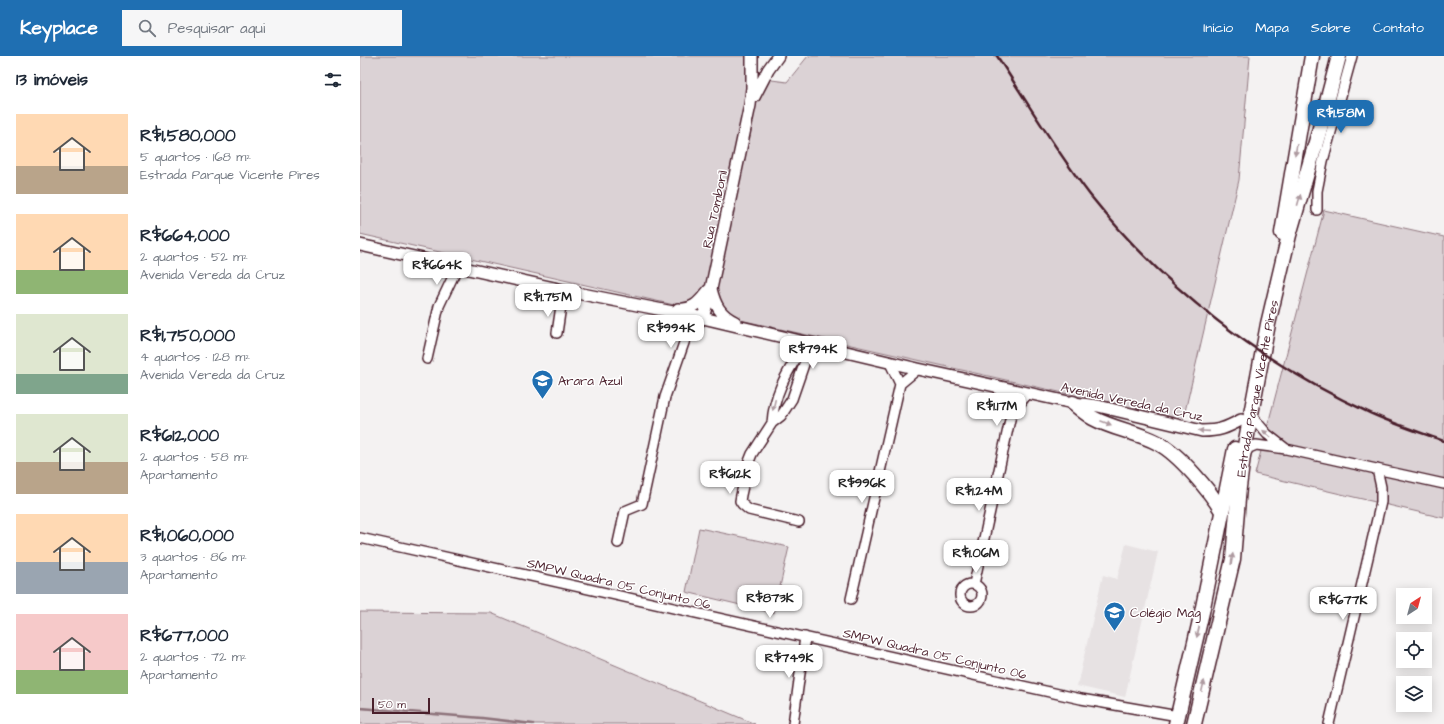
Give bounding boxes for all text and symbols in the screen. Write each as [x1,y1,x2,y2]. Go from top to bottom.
search box [122,10,402,46]
text: Keyplace [20,15,98,42]
icon: search [136,17,158,39]
text: Pesquisar aqui [168,18,265,39]
text: Início [1203,18,1233,38]
text: Mapa [1255,18,1289,38]
text: Sobre [1311,18,1351,38]
text: Contato [1373,18,1424,38]
text: 13 imóveis [16,68,88,92]
icon: filters [322,69,344,91]
pin: R$1.58M [1304,100,1378,134]
text: R$1.58M [1317,104,1365,122]
text: R$1,580,000 [140,124,236,148]
icon: home [48,130,96,178]
one-way arrow [1293,144,1299,156]
text: 5 quartos · 168 m² [140,148,251,166]
text: Estrada Parque Vicente Pires [140,166,320,184]
street label: Rua Tomboril [698,169,732,250]
one-way arrow [1296,194,1302,206]
text: R$664,000 [140,224,230,248]
icon: home [48,230,96,278]
text: 2 quartos · 52 m² [140,248,248,266]
pin: R$664K [404,252,470,286]
text: R$664K [412,256,462,274]
text: Avenida Vereda da Cruz [140,266,285,284]
pin: R$1.75M [511,284,585,318]
text: R$1.75M [524,288,572,306]
street label: Estrada Parque Vicente Pires [1232,298,1283,478]
pin: R$994K [638,315,704,349]
text: R$994K [647,319,695,337]
text: R$1,750,000 [140,324,235,348]
icon: home [48,330,96,378]
pin: R$794K [780,336,846,370]
text: R$794K [789,340,837,358]
text: 4 quartos · 128 m² [140,348,250,366]
text: Avenida Vereda da Cruz [140,366,285,384]
school or university icon: Arara Azul [530,367,556,400]
place label: Arara Azul [558,372,623,390]
street label: Avenida Vereda da Cruz [1059,378,1205,426]
pin: R$1.17M [960,393,1034,427]
text: R$1.17M [977,397,1017,415]
one-way arrow [771,399,777,412]
one-way arrow [1101,420,1113,426]
text: R$612,000 [140,424,219,448]
one-way arrow [1198,427,1210,434]
one-way arrow [1262,429,1272,438]
icon: home [48,430,96,478]
text: 2 quartos · 58 m² [140,448,249,466]
pin: R$612K [697,461,763,495]
text: R$612K [709,465,751,483]
text: Apartamento [140,466,217,484]
pin: R$996K [829,470,895,504]
text: R$996K [838,474,886,492]
pin: R$1.24M [942,478,1016,512]
text: R$1.24M [955,482,1003,500]
text: R$1,060,000 [140,524,234,548]
icon: home [48,530,96,578]
pin: R$1.06M [939,540,1013,574]
text: R$1.06M [952,544,1000,562]
text: 3 quartos · 86 m² [140,548,247,566]
one-way arrow [1229,553,1235,565]
street label: SMPW Quadra 05 Conjunto 06 [525,554,712,614]
text: Apartamento [140,566,217,584]
pin: R$873K [737,585,803,619]
pin: R$677K [1310,587,1376,621]
north arrow [1396,588,1432,624]
map controls [1396,588,1432,712]
text: R$873K [746,589,794,607]
text: R$677K [1319,591,1367,609]
school or university icon: Colégio Mag [1102,599,1128,632]
place label: Colégio Mag [1130,604,1201,623]
text: R$677,000 [140,624,228,648]
street label: SMPW Quadra 05 Conjunto 06 [841,624,1028,684]
one-way arrow [1194,625,1200,638]
icon: home [48,630,96,678]
button: locate [1396,632,1432,668]
pin: R$749K [756,645,822,679]
text: 2 quartos · 72 m² [140,648,247,666]
text: R$749K [765,649,813,667]
text: Apartamento [140,666,217,684]
button: layers [1396,676,1432,712]
one-way arrow [1201,680,1207,692]
scale bar [372,696,430,715]
text: 50 m [378,697,406,712]

